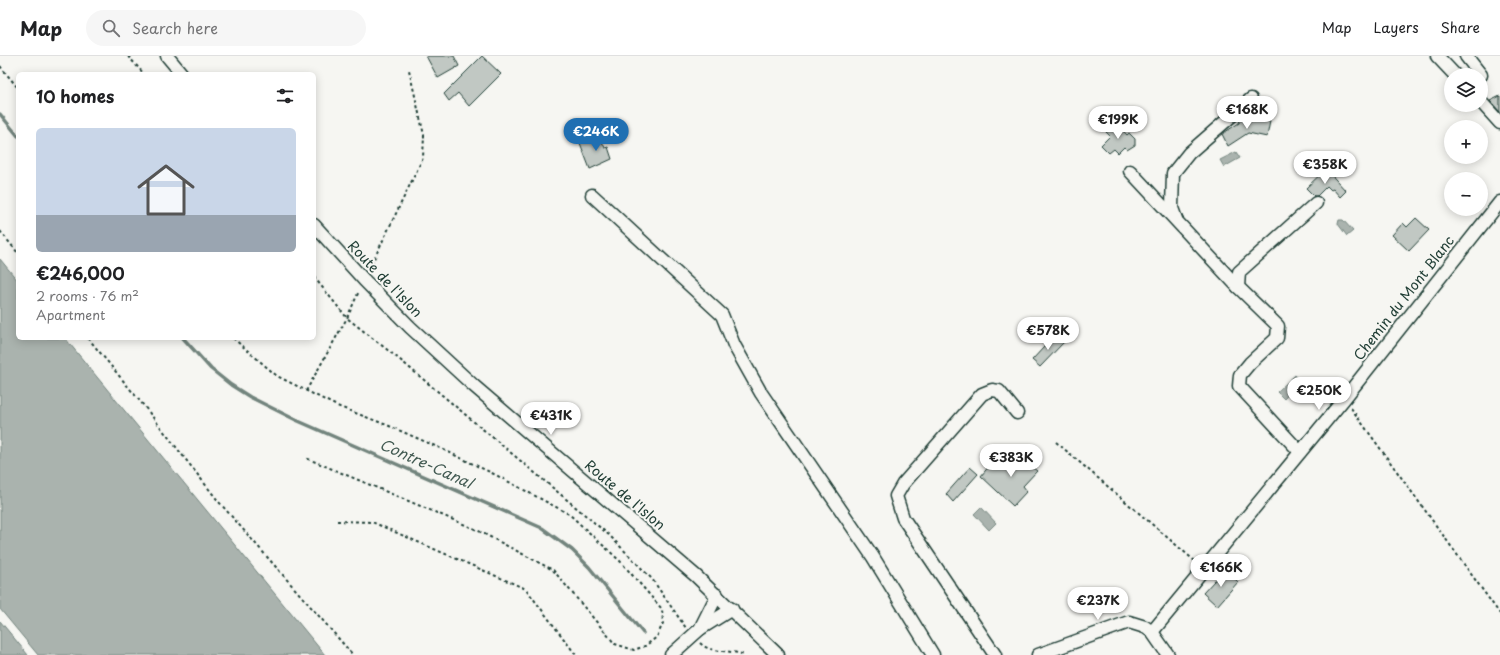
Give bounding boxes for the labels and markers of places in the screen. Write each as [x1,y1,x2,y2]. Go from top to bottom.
pin: €168K [1219,96,1275,130]
pin: €199K [1090,106,1146,140]
pin: €246K [568,118,624,152]
pin: €358K [1297,151,1353,185]
pin: €578K [1020,317,1076,351]
pin: €250K [1291,377,1347,411]
pin: €431K [523,402,579,436]
pin: €383K [983,444,1039,478]
pin: €166K [1193,554,1249,588]
pin: €237K [1070,587,1126,621]

